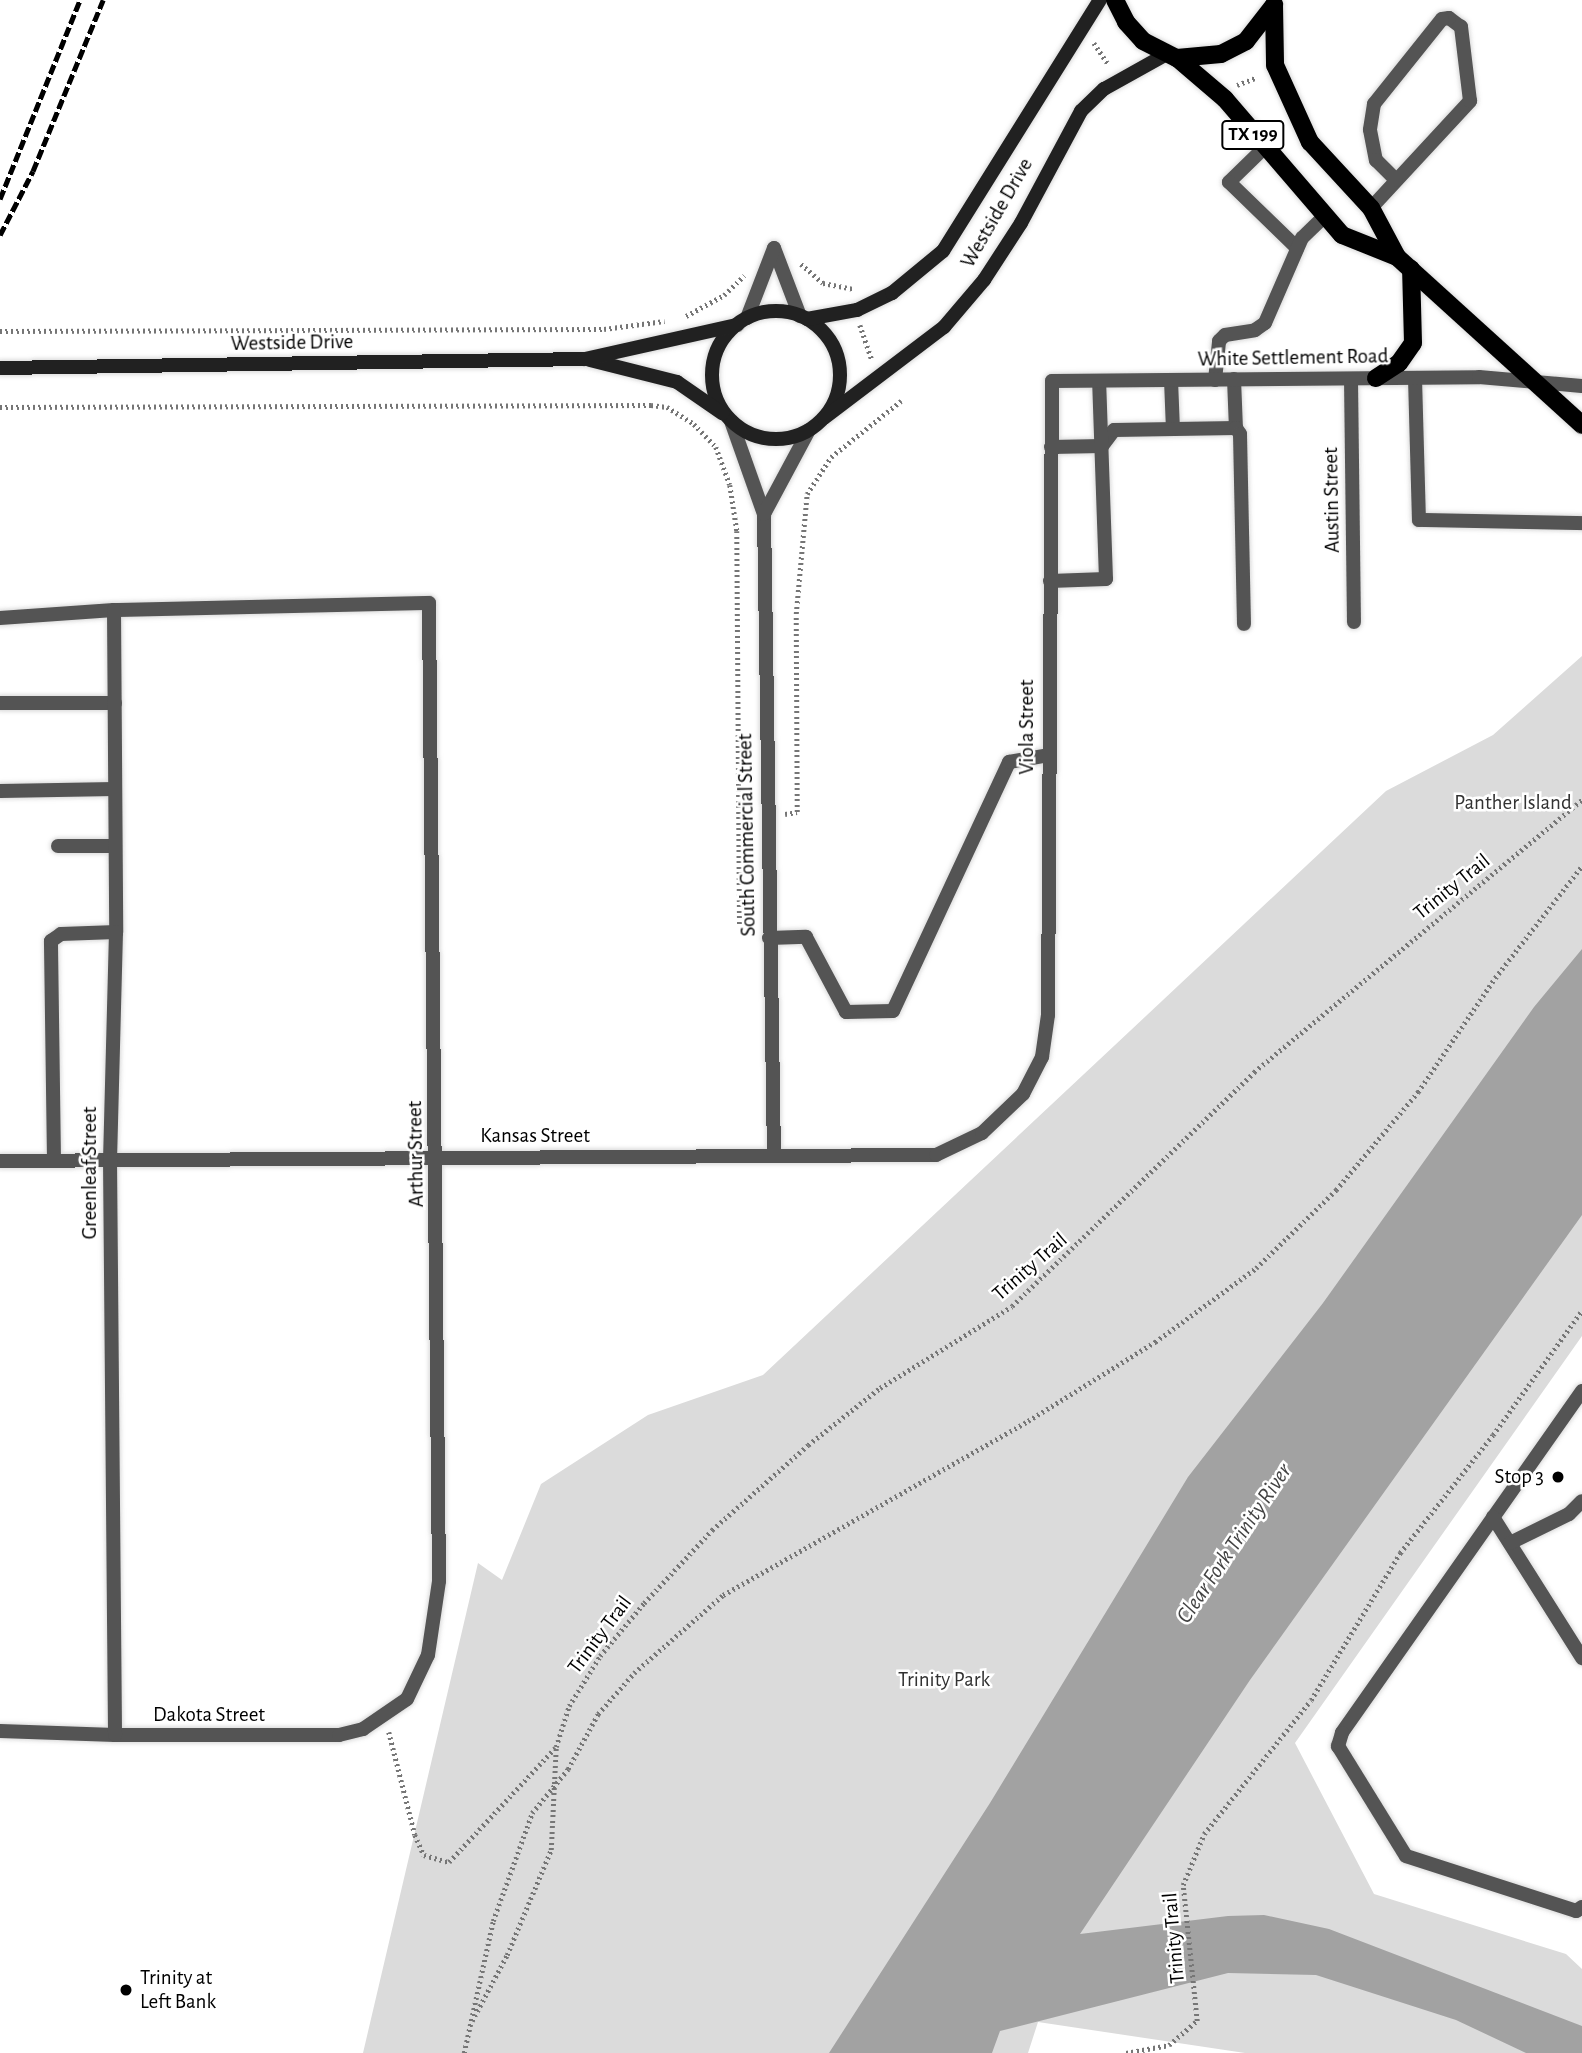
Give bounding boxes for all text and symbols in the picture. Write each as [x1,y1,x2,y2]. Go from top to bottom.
road number: TX 199 [1220,119,1286,150]
street label: Westside Drive [955,154,1039,272]
street label: Westside Drive [231,329,353,357]
street label: White Settlement Road [1197,344,1389,372]
street label: Austin Street [1318,447,1346,553]
street label: Viola Street [1014,679,1040,775]
street label: South Commercial Street [733,733,761,937]
park label: Panther Island [1454,790,1572,816]
street label: Trinity Trail [1409,848,1495,926]
street label: Arthur Street [402,1101,430,1207]
street label: Greenleaf Street [77,1107,103,1239]
street label: Kansas Street [480,1123,590,1149]
street label: Trinity Trail [987,1228,1073,1306]
water label: Clear Fork Trinity River [1171,1459,1299,1629]
place label: Stop 3 [1495,1464,1544,1490]
marker: Stop 3 [1550,1469,1566,1485]
street label: Trinity Trail [562,1591,638,1679]
park label: Trinity Park [898,1667,990,1693]
street label: Dakota Street [153,1702,265,1728]
street label: Trinity Trail [1157,1891,1191,1985]
place label: Trinity at Left Bank [140,1965,216,2015]
marker: Trinity at Left Bank [118,1982,134,1998]

